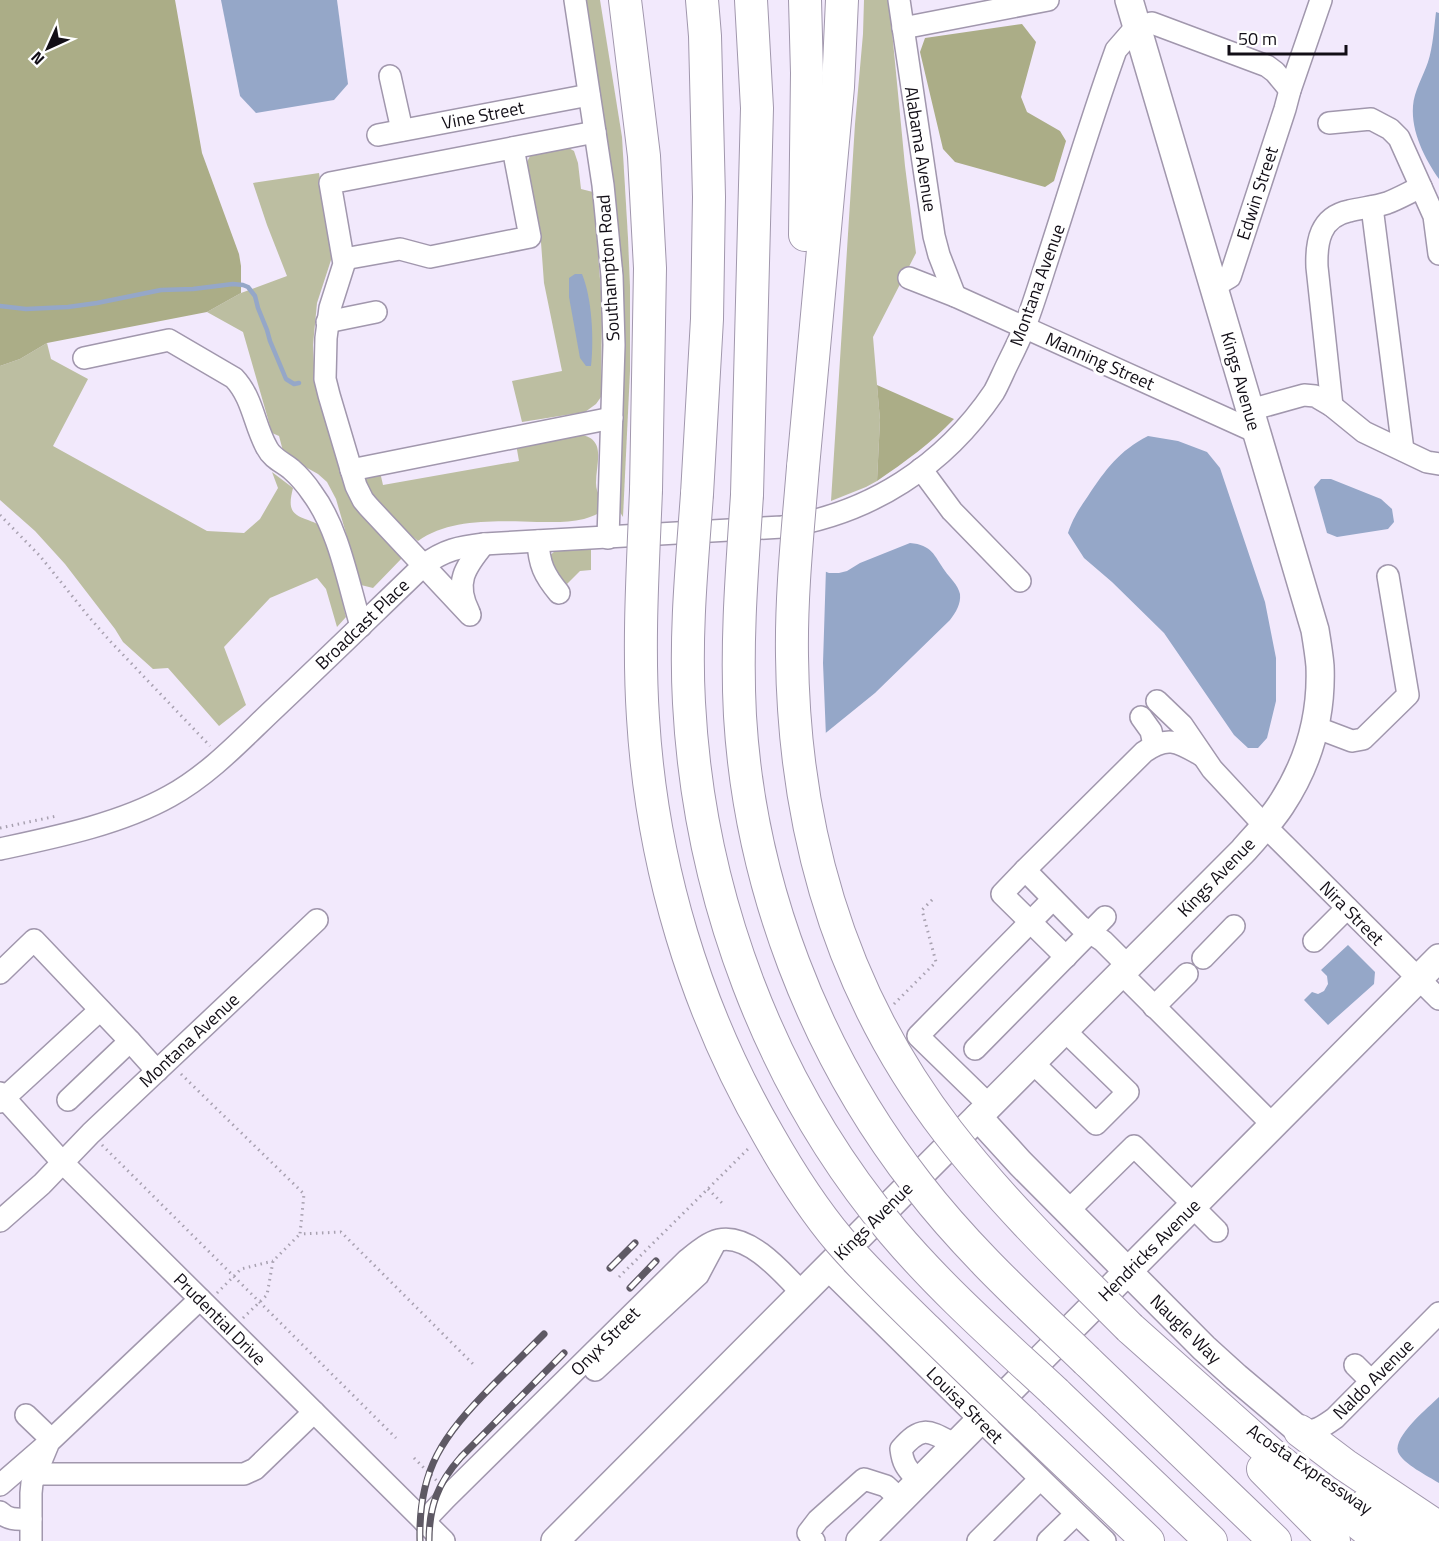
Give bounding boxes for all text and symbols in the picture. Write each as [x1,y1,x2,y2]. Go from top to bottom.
north arrow [18,18,78,78]
scale bar [1229,18,1346,56]
text: 50 m [1238,25,1277,52]
text: N [25,46,50,71]
street label: Alabama Avenue [898,84,944,214]
street label: Vine Street [439,94,527,136]
street label: Edwin Street [1229,142,1285,243]
street label: Southampton Road [589,194,627,342]
street label: Montana Avenue [1002,220,1072,350]
street label: Manning Street [1041,325,1159,397]
street label: Kings Avenue [1214,328,1268,434]
street label: Broadcast Place [309,572,415,676]
street label: Kings Avenue [1171,831,1261,923]
street label: Nira Street [1314,875,1391,952]
street label: Montana Avenue [133,986,245,1094]
street label: Kings Avenue [827,1175,919,1267]
street label: Hendricks Avenue [1092,1193,1206,1307]
street label: Prudential Drive [168,1267,272,1371]
street label: Naugle Way [1144,1288,1228,1370]
street label: Onyx Street [564,1300,646,1382]
street label: Naldo Avenue [1326,1332,1420,1426]
street label: Louisa Street [920,1360,1010,1450]
street label: Acosta Expressway [1242,1417,1378,1521]

